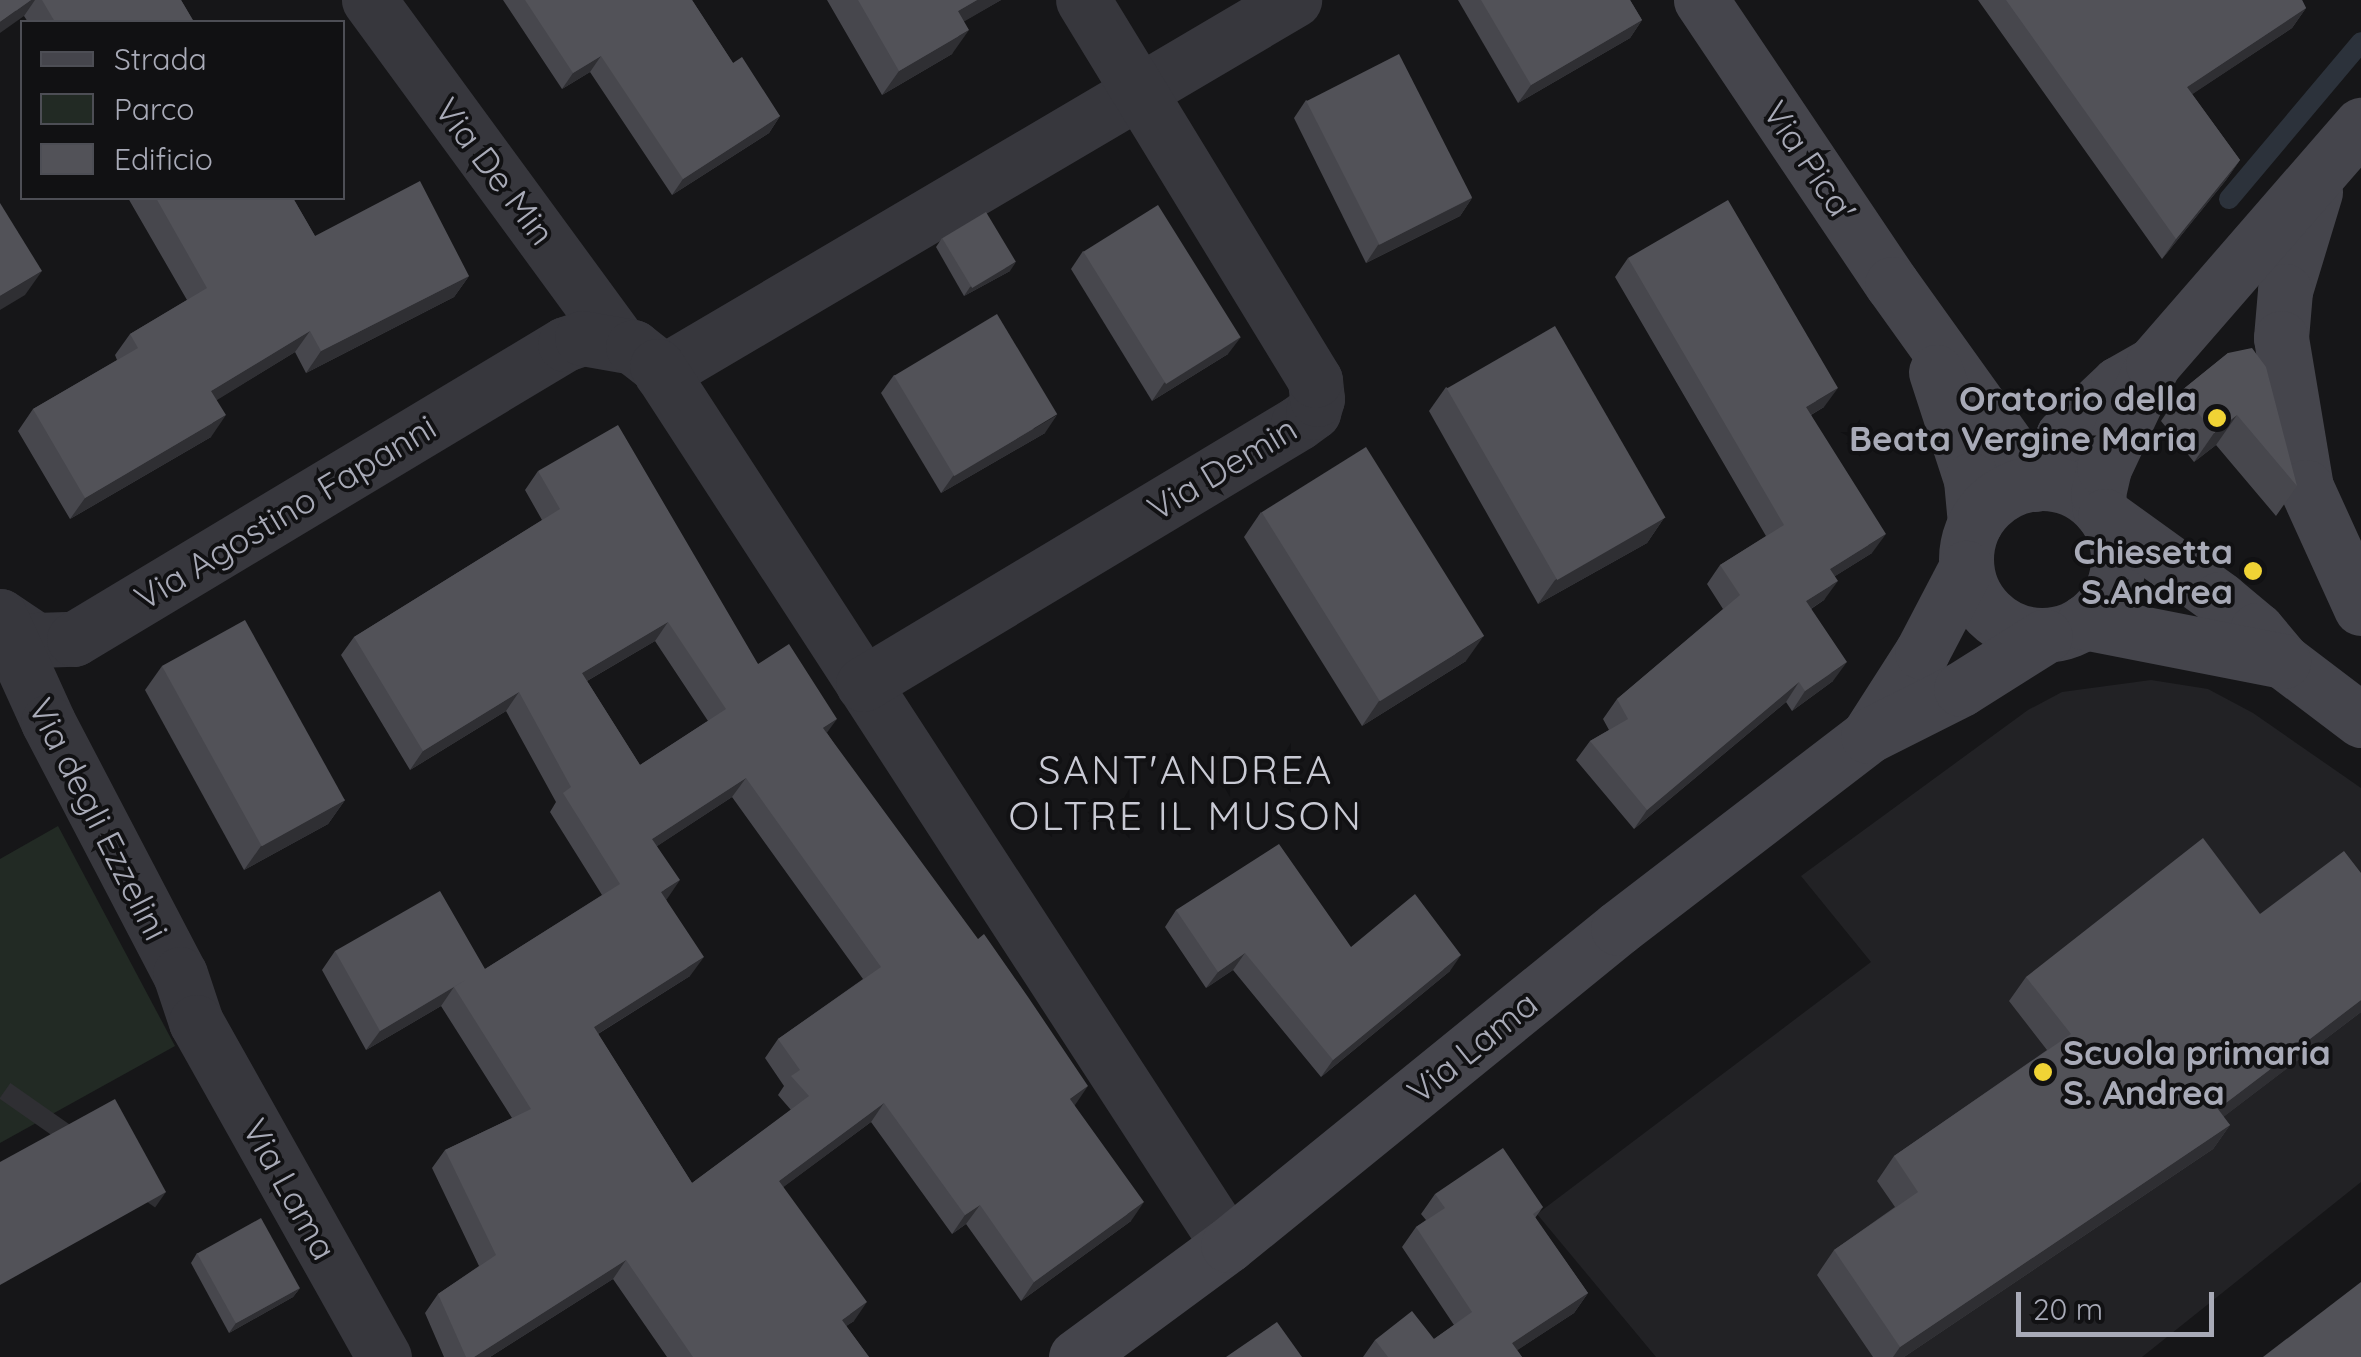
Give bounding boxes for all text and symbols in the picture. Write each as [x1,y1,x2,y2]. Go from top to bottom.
legend [20,20,345,200]
text: Strada [114,40,207,78]
street label: Via De Min [426,89,564,253]
text: Parco [114,90,194,128]
street label: Via Pica' [1755,93,1865,229]
text: Edificio [114,140,213,178]
place label: Oratorio della Beata Vergine Maria [1849,377,2197,459]
street label: Via Agostino Fapanni [127,405,443,619]
street label: Via Demin [1140,407,1304,529]
marker: Oratorio della Beata Vergine Maria [2206,407,2228,429]
place label: Chiesetta S.Andrea [2074,530,2233,612]
marker: Chiesetta S.Andrea [2242,560,2264,582]
street label: Via degli Ezzelini [20,691,178,947]
district label: SANT'ANDREA OLTRE IL MUSON [1009,745,1363,839]
street label: Via Lama [1399,982,1545,1112]
place label: Scuola primaria S. Andrea [2063,1031,2331,1113]
marker: Scuola primaria S. Andrea [2032,1061,2054,1083]
street label: Via Lama [234,1111,346,1267]
scale bar [2021,1272,2218,1334]
text: 20 m [2033,1290,2103,1328]

